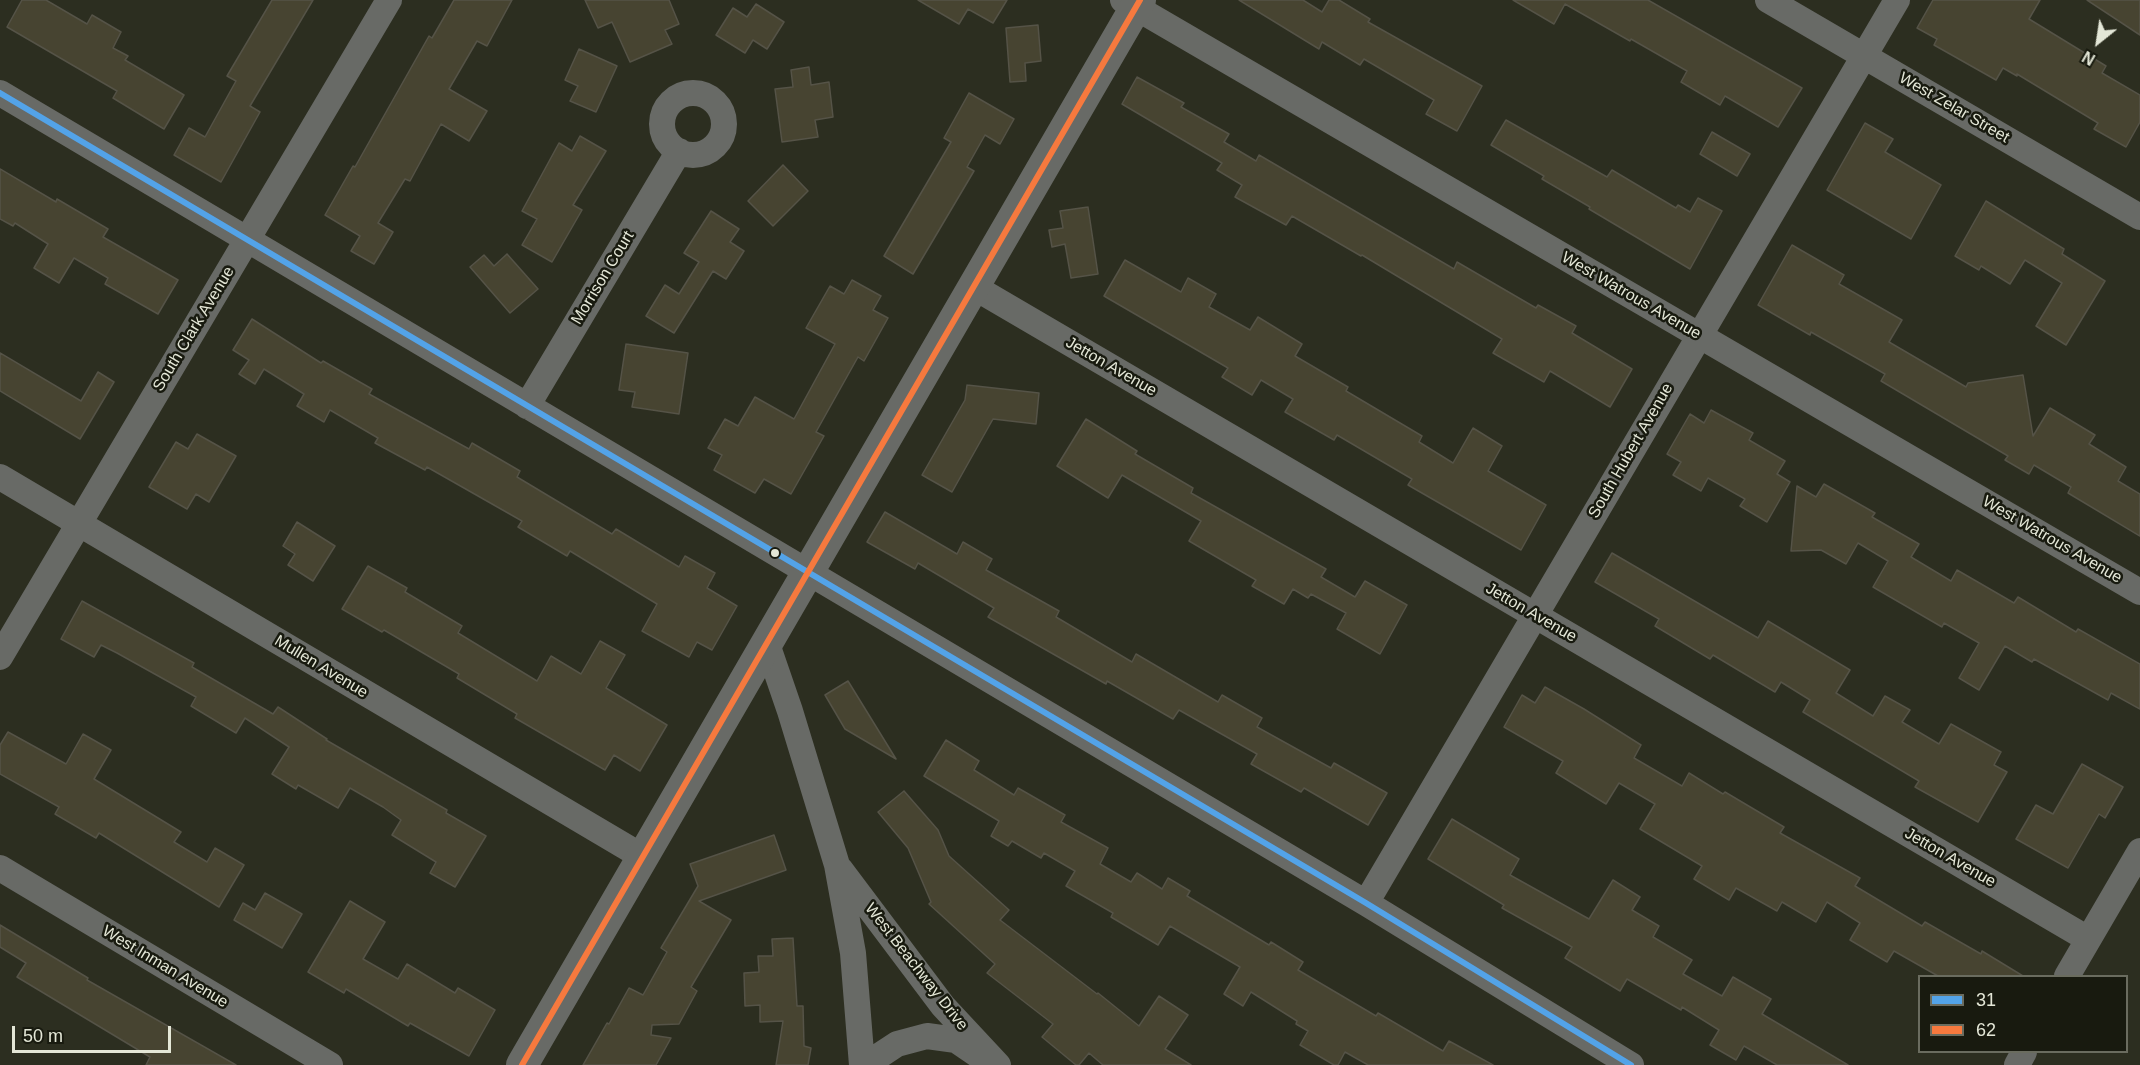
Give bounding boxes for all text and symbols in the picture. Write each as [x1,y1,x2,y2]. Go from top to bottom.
north arrow [2068,12,2128,72]
text: N [2079,48,2098,68]
street label: West Zelar Street [1895,69,2013,147]
street label: Morrison Court [568,228,638,328]
street label: West Watrous Avenue [1558,248,1704,344]
street label: South Clark Avenue [149,263,239,395]
street label: Jetton Avenue [1062,333,1160,401]
street label: South Hubert Avenue [1585,380,1677,522]
street label: West Watrous Avenue [1979,492,2125,588]
unlabelled marker [769,547,781,559]
street label: Jetton Avenue [1482,579,1580,647]
street label: Mullen Avenue [271,632,371,702]
street label: Jetton Avenue [1901,824,1999,892]
street label: West Beachway Drive [860,900,972,1034]
street label: West Inman Avenue [99,922,231,1012]
legend [1918,975,2128,1053]
text: 31 [1976,990,1996,1010]
scale bar [15,1014,174,1052]
text: 62 [1976,1020,1996,1040]
text: 50 m [23,1026,63,1046]

